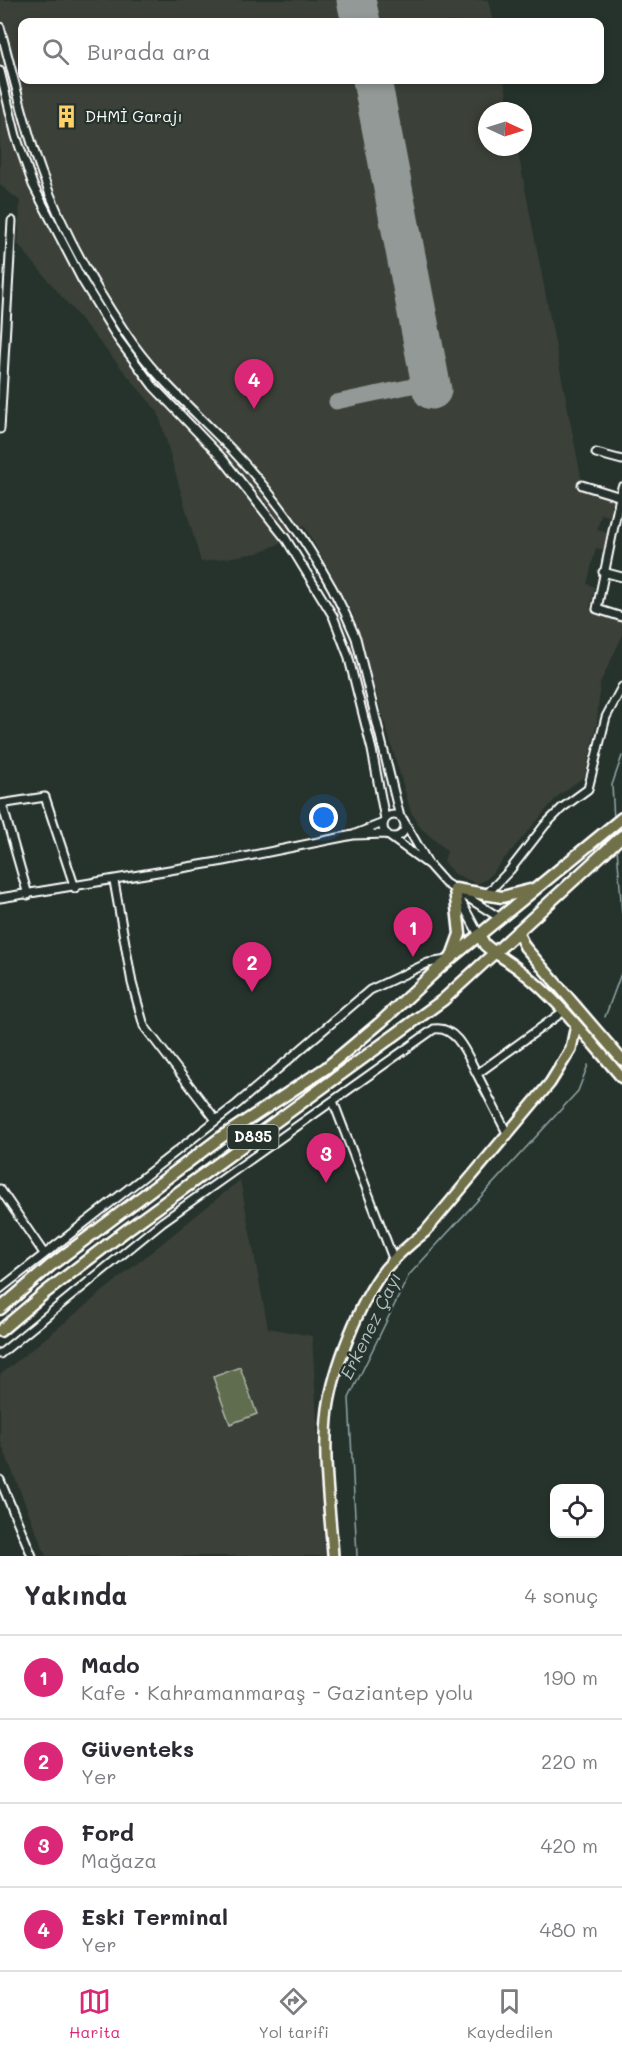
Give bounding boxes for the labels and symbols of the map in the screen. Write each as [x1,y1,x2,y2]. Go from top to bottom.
north arrow [478,102,532,156]
building icon: DHMİ Garajı [54,103,80,129]
place label: DHMİ Garajı [85,105,183,126]
pin: 4 [234,360,274,409]
your location [309,803,338,832]
pin: 1 [394,908,432,957]
pin: 2 [232,942,272,992]
road number: D835 [228,1125,278,1149]
pin: 3 [306,1134,346,1183]
water label: Erkenez Çayı [334,1268,406,1383]

